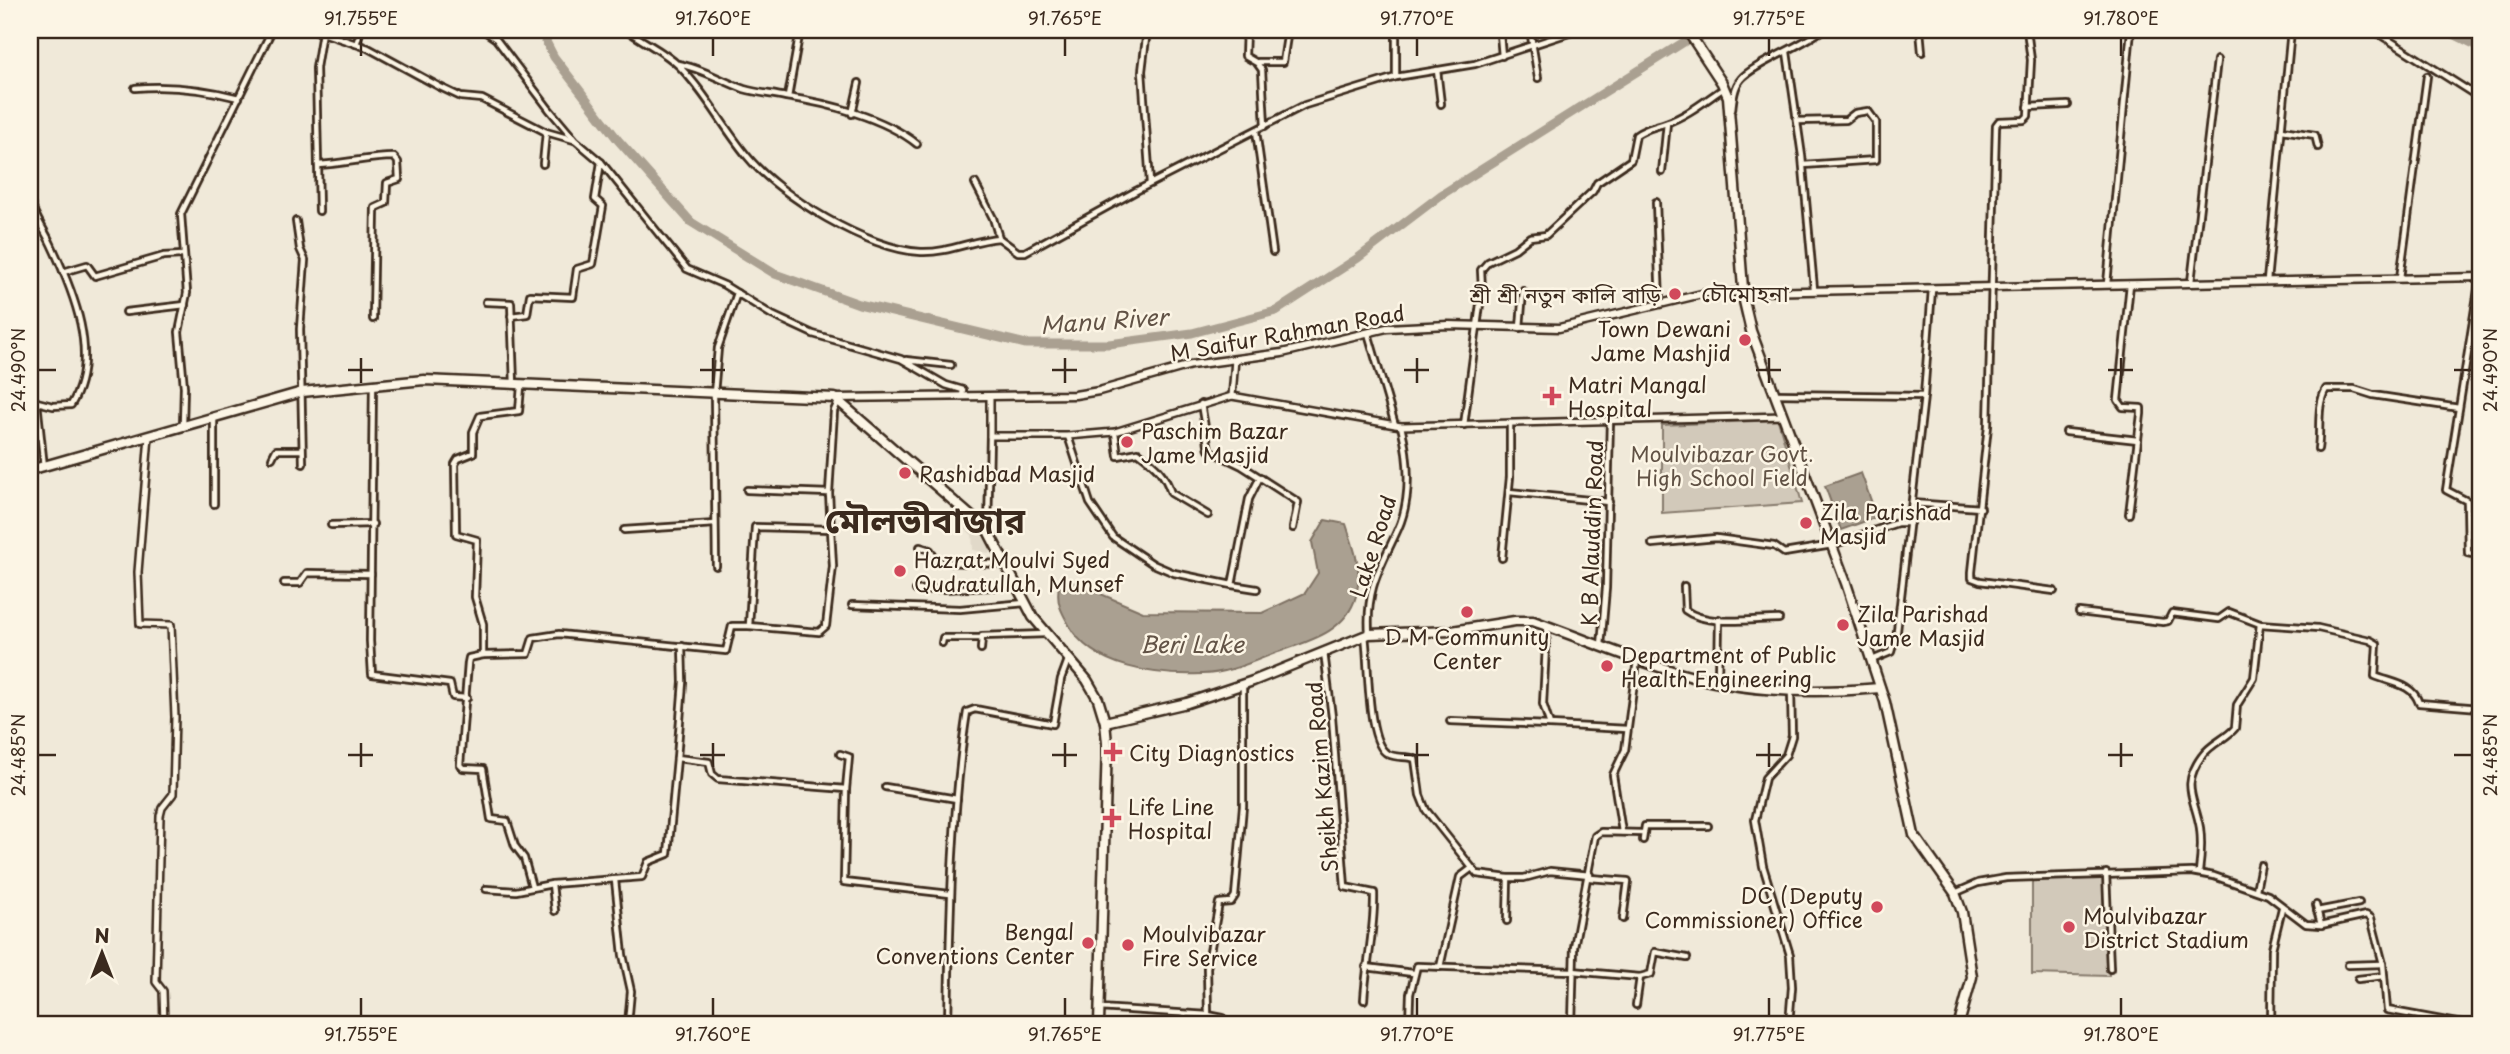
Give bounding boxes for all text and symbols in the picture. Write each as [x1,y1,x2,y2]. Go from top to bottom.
text: 91.755°E [324,4,398,31]
text: 91.760°E [675,4,751,31]
text: 91.765°E [1028,4,1102,31]
text: 91.770°E [1380,4,1454,31]
text: 91.775°E [1733,4,1805,31]
text: 91.780°E [2083,4,2159,31]
district label: চৌমোহনা [1701,275,1790,310]
place label: শ্রী শ্রী নতুন কালি বাড়ি [1469,278,1662,310]
marker: শ্রী শ্রী নতুন কালি বাড়ি [1667,286,1683,302]
street label: M Saifur Rahman Road [1167,296,1407,368]
water label: Manu River [1039,298,1172,342]
place label: Town Dewani Jame Mashjid [1591,312,1731,368]
text: 24.490°N [4,328,31,412]
text: 24.490°N [2476,328,2503,412]
marker: Town Dewani Jame Mashjid [1737,332,1753,348]
place label: Matri Mangal Hospital [1568,368,1707,424]
marker: Matri Mangal Hospital [1542,386,1562,406]
place label: Paschim Bazar Jame Masjid [1141,414,1288,470]
marker: Paschim Bazar Jame Masjid [1119,434,1135,450]
park label: Moulvibazar Govt. High School Field [1630,437,1814,493]
street label: K B Alauddin Road [1572,439,1610,627]
place label: Rashidbad Masjid [919,457,1095,489]
marker: Rashidbad Masjid [897,465,913,481]
street label: Lake Road [1340,491,1404,601]
district label: মৌলভীবাজার [825,492,1026,545]
place label: Zila Parishad Masjid [1820,495,1951,551]
marker: Zila Parishad Masjid [1798,515,1814,531]
place label: Hazrat Moulvi Syed Qudratullah, Munsef [914,543,1124,599]
marker: Hazrat Moulvi Syed Qudratullah, Munsef [892,563,908,579]
place label: Zila Parishad Jame Masjid [1857,597,1988,653]
marker: D M Community Center [1459,604,1475,620]
marker: Zila Parishad Jame Masjid [1835,617,1851,633]
place label: D M Community Center [1384,620,1550,676]
water label: Beri Lake [1140,626,1246,661]
place label: Department of Public Health Engineering [1621,638,1836,694]
marker: Department of Public Health Engineering [1599,658,1615,674]
street label: Sheikh Kazim Road [1297,680,1345,874]
text: 24.485°N [4,713,31,797]
text: 24.485°N [2476,713,2503,797]
place label: City Diagnostics [1129,736,1295,768]
marker: City Diagnostics [1103,742,1123,762]
place label: Life Line Hospital [1128,790,1214,846]
marker: Life Line Hospital [1102,808,1122,828]
place label: DC (Deputy Commissioner) Office [1645,879,1863,935]
marker: DC (Deputy Commissioner) Office [1869,899,1885,915]
place label: Moulvibazar District Stadium [2083,899,2249,955]
place label: Bengal Conventions Center [876,915,1074,971]
place label: Moulvibazar Fire Service [1142,917,1266,973]
north arrow [66,918,136,988]
marker: Moulvibazar District Stadium [2061,919,2077,935]
text: N [94,921,110,949]
marker: Bengal Conventions Center [1080,935,1096,951]
marker: Moulvibazar Fire Service [1120,937,1136,953]
text: 91.755°E [324,1020,398,1047]
text: 91.760°E [675,1020,751,1047]
text: 91.765°E [1028,1020,1102,1047]
text: 91.770°E [1380,1020,1454,1047]
text: 91.775°E [1733,1020,1805,1047]
text: 91.780°E [2083,1020,2159,1047]

